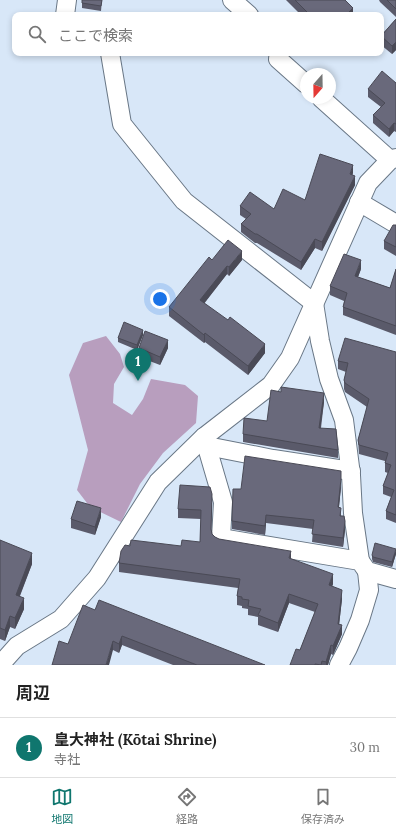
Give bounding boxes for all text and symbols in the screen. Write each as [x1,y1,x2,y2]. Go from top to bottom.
search box [12,12,384,56]
icon: search [26,23,48,45]
text: ここで検索 [58,26,133,45]
north arrow [300,68,336,104]
your location [150,289,170,309]
pin: 1 [125,348,151,381]
text: 周辺 [16,682,50,704]
text: 皇大神社 (Kōtai Shrine) [54,730,216,749]
text: 1 [26,739,32,756]
text: 30 m [350,739,380,756]
text: 寺社 [54,751,80,768]
tab: 地図 [51,786,73,826]
tab: 経路 [176,786,198,826]
tab: 保存済み [301,786,345,826]

